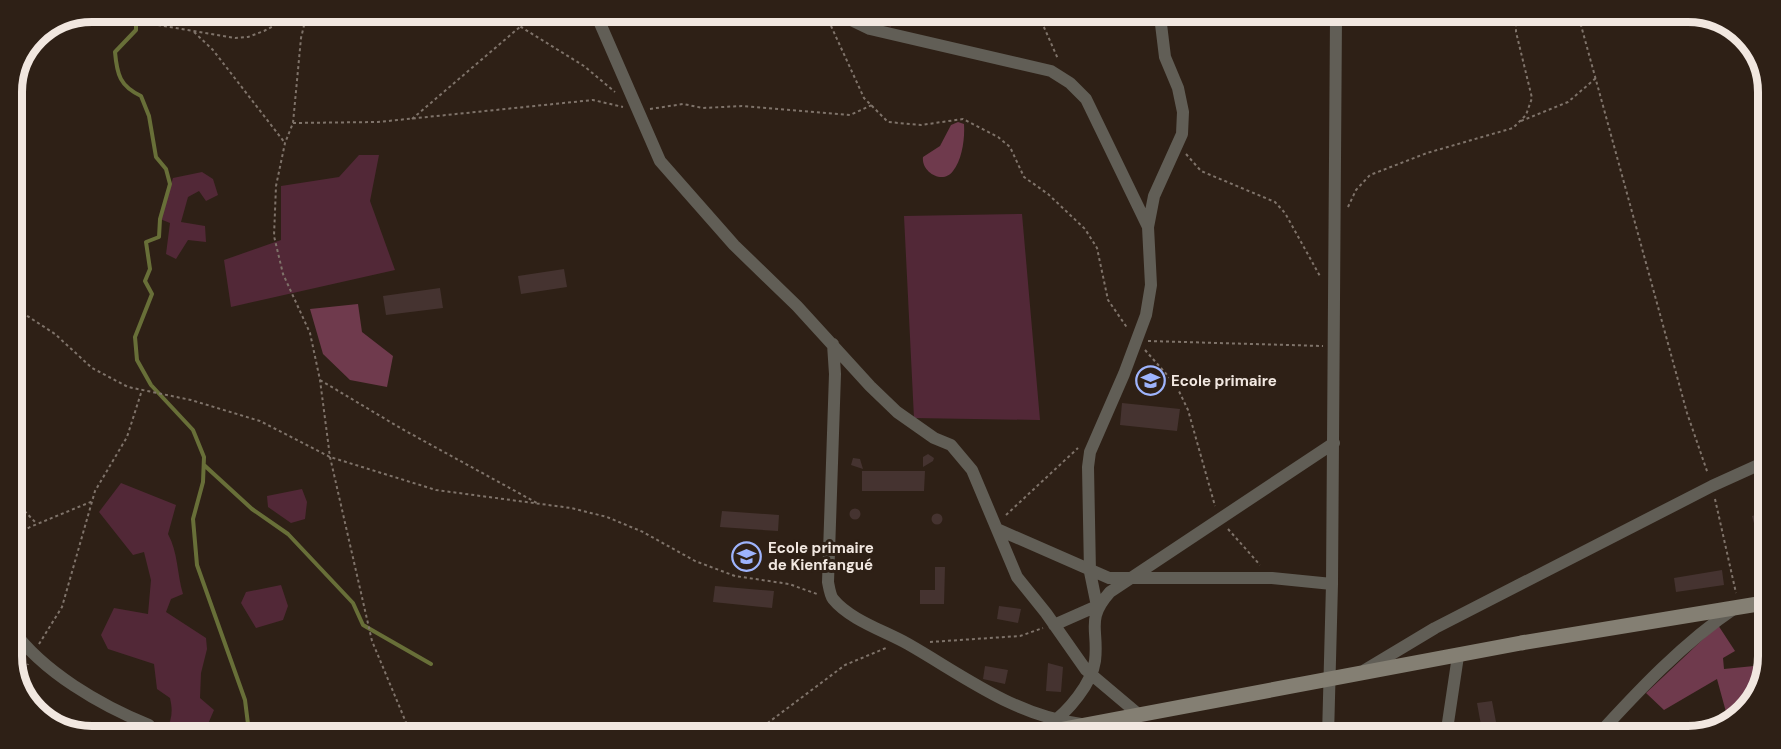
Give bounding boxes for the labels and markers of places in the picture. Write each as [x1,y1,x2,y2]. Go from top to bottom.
school or university icon: Ecole primaire [1134,365,1166,397]
place label: Ecole primaire [1171,371,1277,391]
place label: Ecole primaire de Kienfangué [768,538,874,575]
school or university icon: Ecole primaire de Kienfangué [731,541,763,573]

